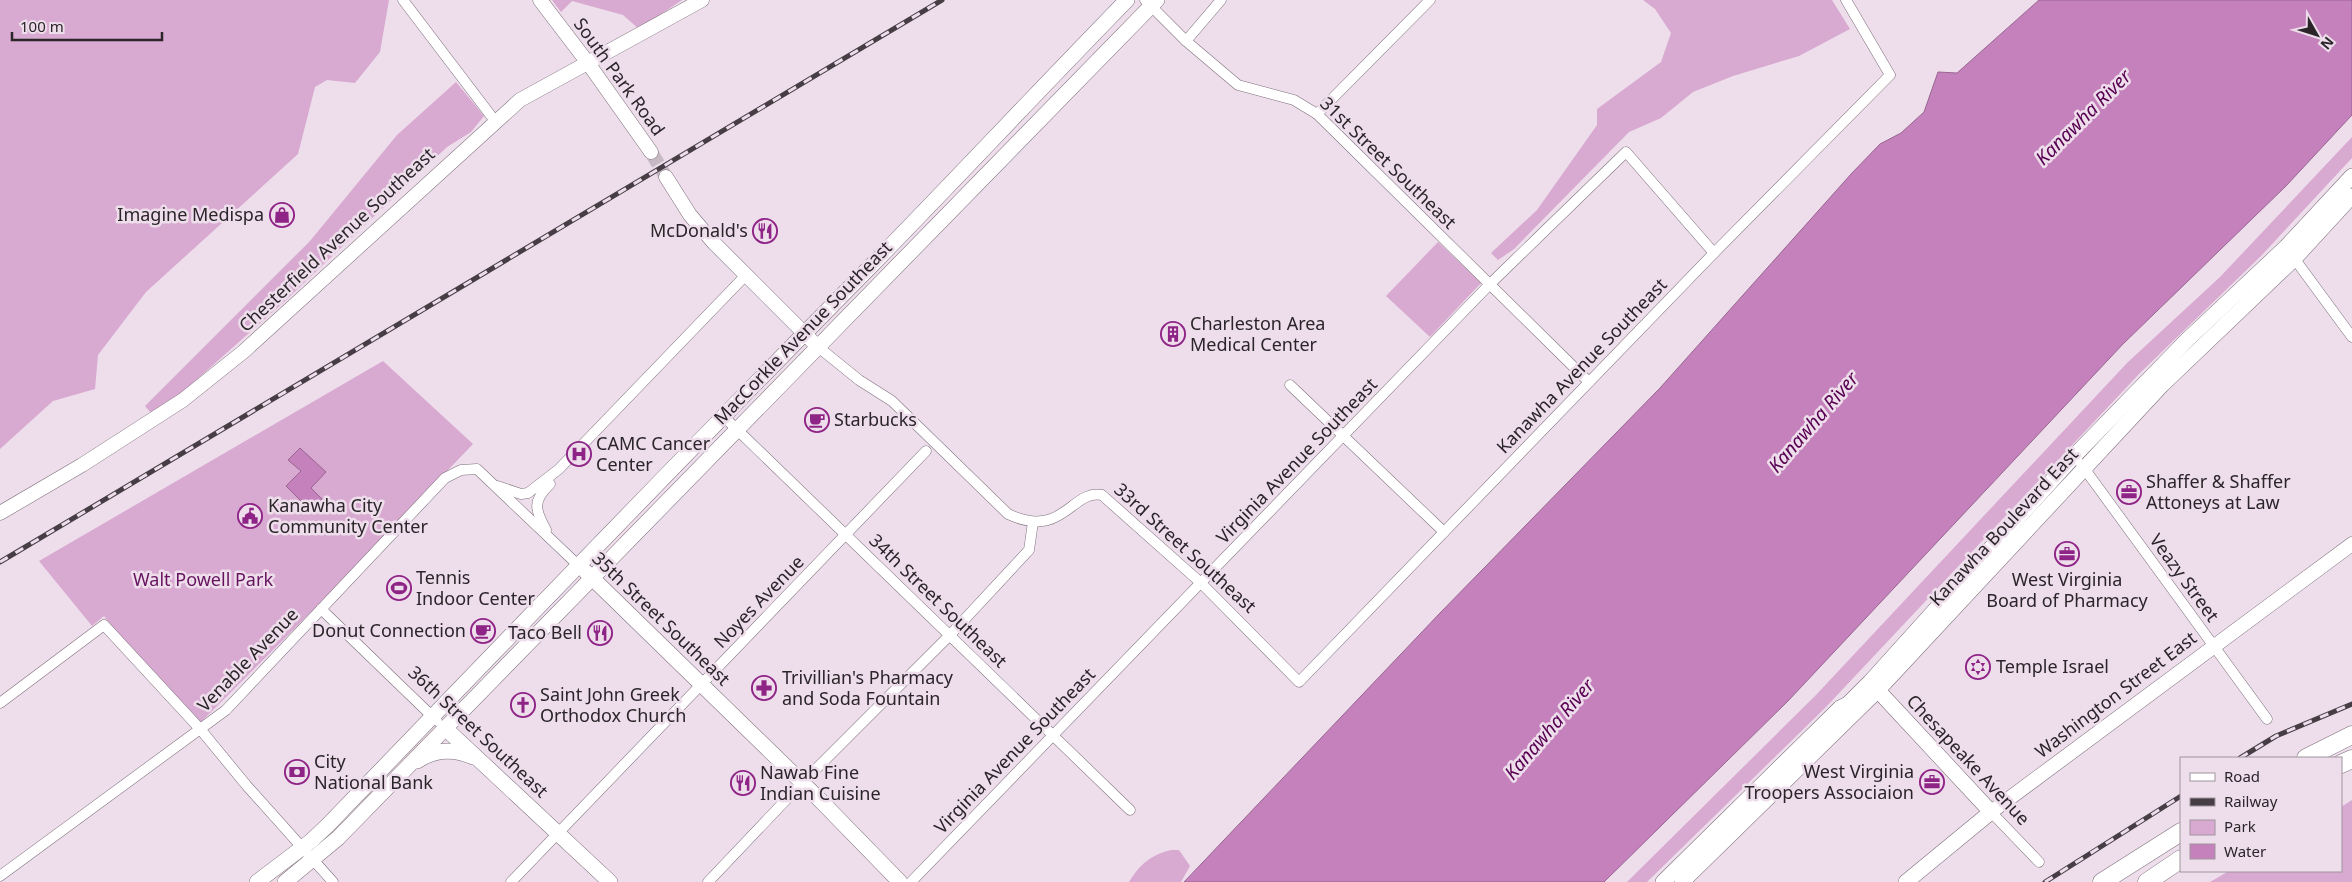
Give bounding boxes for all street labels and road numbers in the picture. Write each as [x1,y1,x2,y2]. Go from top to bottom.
street label: South Park Road [569,13,671,140]
street label: 31st Street Southeast [1316,91,1462,234]
street label: Chesterfield Avenue Southeast [233,142,440,337]
street label: MacCorkle Avenue Southeast [708,235,897,429]
street label: Kanawha Avenue Southeast [1491,272,1672,458]
street label: Virginia Avenue Southeast [1211,372,1382,548]
street label: Kanawha Boulevard East [1924,442,2083,611]
street label: 33rd Street Southeast [1110,477,1262,618]
street label: 34th Street Southeast [865,528,1013,673]
street label: Veazy Street [2145,529,2225,627]
street label: 35th Street Southeast [588,546,736,691]
street label: Noyes Avenue [708,550,809,653]
street label: Venable Avenue [192,602,303,716]
street label: Washington Street East [2030,625,2201,763]
street label: 36th Street Southeast [404,660,554,803]
street label: Virginia Avenue Southeast [929,662,1100,838]
street label: Chesapeake Avenue [1902,689,2036,830]

